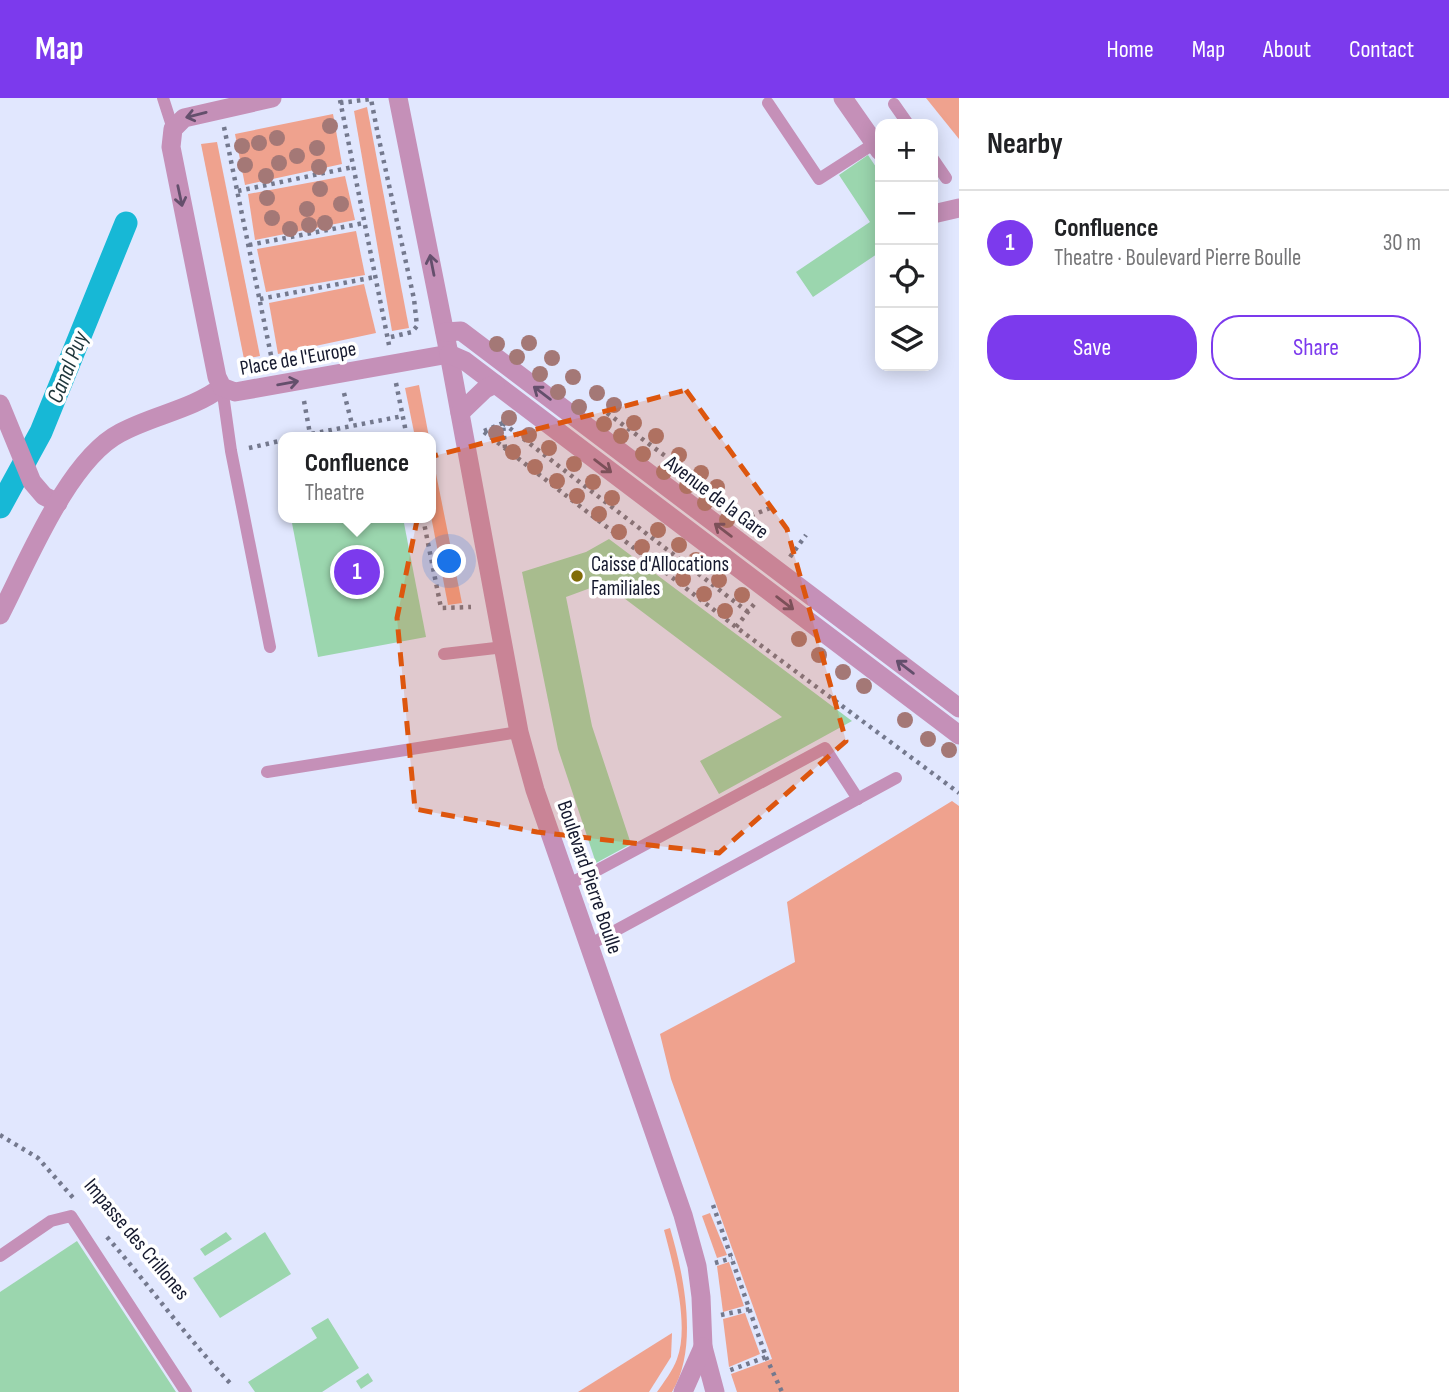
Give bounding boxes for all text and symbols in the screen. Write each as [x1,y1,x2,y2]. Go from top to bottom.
text: Map [35,29,84,69]
text: Home [1106,35,1154,64]
text: Map [1192,35,1225,64]
text: About [1263,35,1311,64]
text: Contact [1349,35,1414,64]
one-way arrow [186,109,208,122]
map controls [875,119,938,371]
button: + [875,119,938,182]
text: Nearby [987,126,1063,162]
button: − [875,182,938,245]
one-way arrow [174,184,188,207]
text: Confluence [1054,213,1158,244]
text: 1 [1005,229,1015,257]
text: 30 m [1383,229,1421,257]
text: Theatre · Boulevard Pierre Boulle [1054,244,1301,272]
button: locate [875,245,938,308]
one-way arrow [424,254,438,277]
button: layers [875,308,938,371]
button: Save [987,315,1197,380]
button: Share [1211,315,1421,380]
water label: Canal Puy [41,326,95,407]
street label: Place de l'Europe [238,336,358,381]
one-way arrow [276,376,299,389]
one-way arrow [533,385,551,400]
popup [278,432,436,523]
text: Confluence [305,448,409,479]
street label: Avenue de la Gare [659,450,773,544]
one-way arrow [594,458,612,473]
text: Theatre [305,479,364,507]
one-way arrow [714,523,733,537]
your location [432,544,466,578]
pin: 1 [334,546,380,598]
place label: Caisse d'Allocations Familiales [591,552,729,601]
marker: Caisse d'Allocations Familiales [569,568,585,584]
one-way arrow [775,596,794,610]
one-way arrow [895,660,914,675]
street label: Boulevard Pierre Boulle [552,797,627,957]
street label: Impasse des Crillones [79,1174,195,1305]

